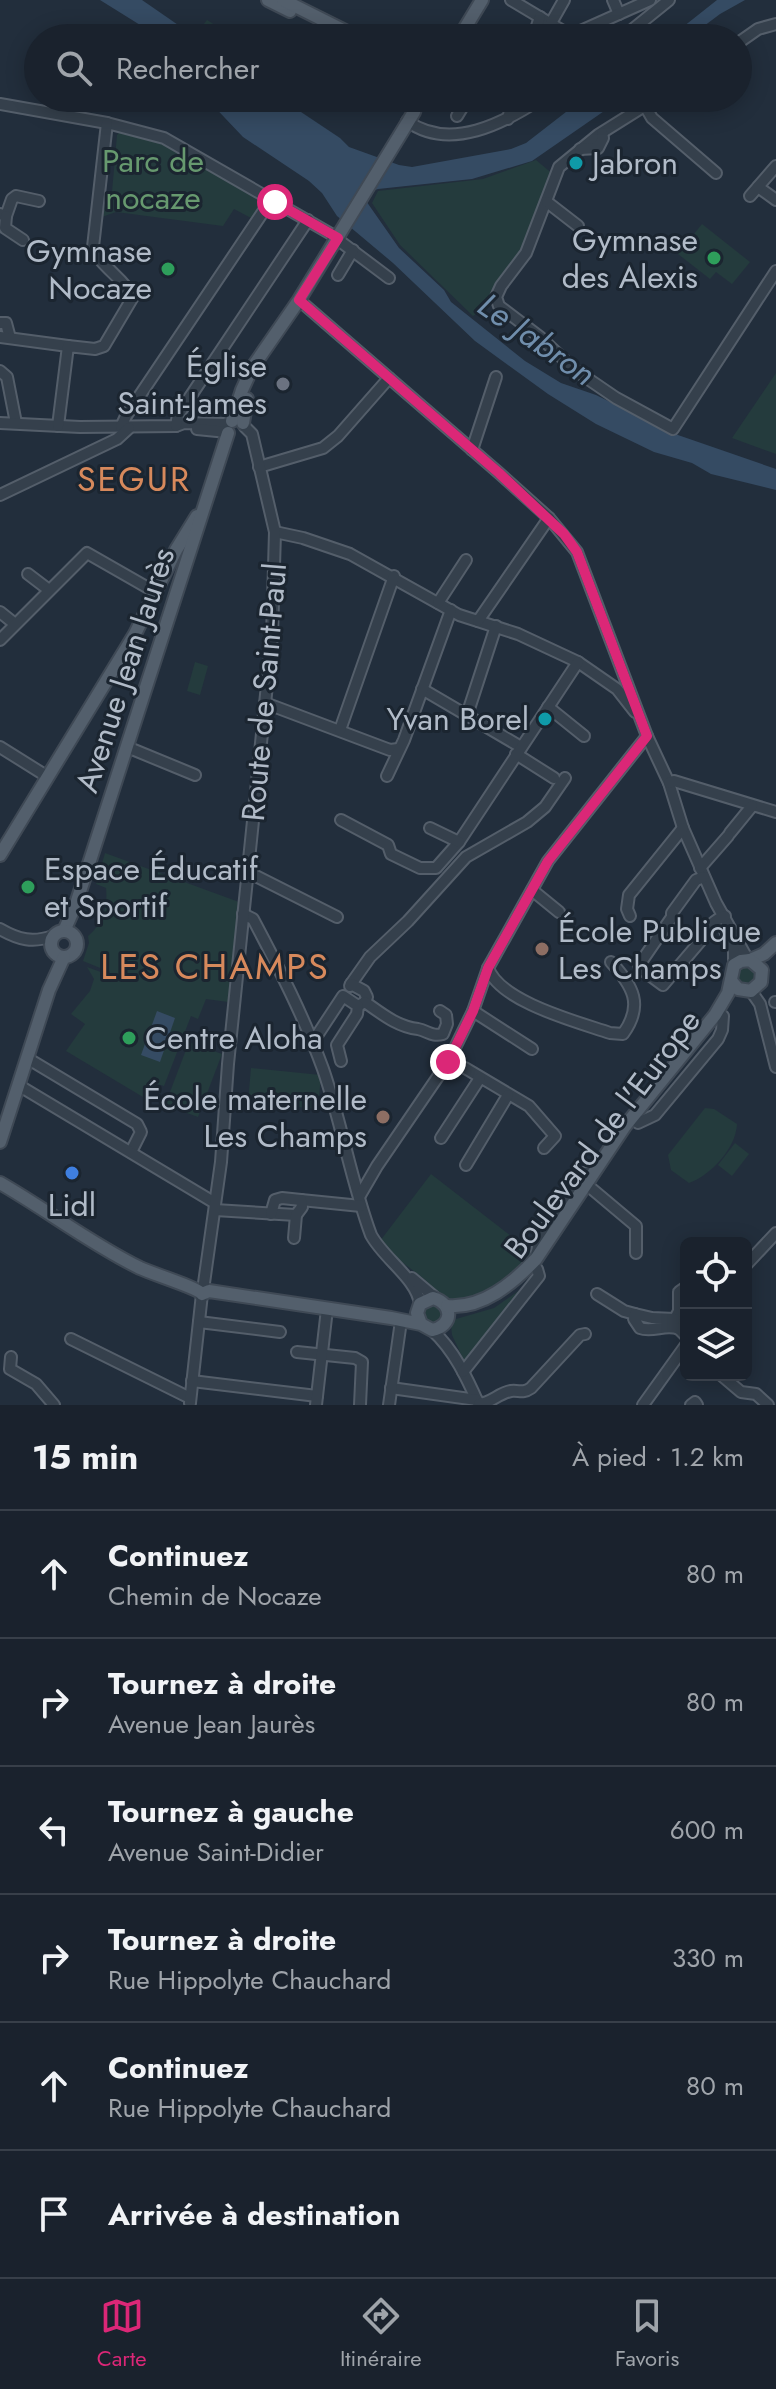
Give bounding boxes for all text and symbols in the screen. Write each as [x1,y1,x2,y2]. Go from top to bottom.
search box [24,24,752,112]
icon: search [52,46,96,90]
text: Rechercher [116,47,259,90]
park label: Parc de nocaze [102,138,204,221]
place label: Jabron [588,140,678,186]
marker: Jabron [567,154,585,172]
route start [257,184,293,220]
place label: Gymnase des Alexis [562,217,698,300]
place label: Gymnase Nocaze [26,228,152,311]
marker: Gymnase des Alexis [705,249,723,267]
marker: Gymnase Nocaze [159,260,177,278]
water label: Le Jabron [468,281,606,398]
place label: Église Saint-James [117,343,267,426]
marker: Église Saint-James [274,375,292,393]
district label: SEGUR [77,455,191,504]
street label: Avenue Jean Jaurès [64,542,186,798]
street label: Route de Saint-Paul [230,561,298,823]
place label: Yvan Borel [386,696,529,742]
marker: Yvan Borel [536,710,554,728]
place label: Espace Éducatif et Sportif [44,846,259,929]
marker: Espace Éducatif et Sportif [19,878,37,896]
place label: École Publique Les Champs [558,908,761,991]
district label: LES CHAMPS [100,940,330,992]
marker: École Publique Les Champs [533,940,551,958]
street label: Boulevard de l'Europe [493,1000,711,1268]
place label: Centre Aloha [145,1015,323,1061]
marker: Centre Aloha [120,1029,138,1047]
route end [430,1044,466,1080]
place label: École maternelle Les Champs [143,1076,367,1159]
marker: École maternelle Les Champs [374,1108,392,1126]
marker: Lidl [63,1164,81,1182]
place label: Lidl [48,1182,96,1228]
map controls [680,1237,752,1381]
button: locate [680,1237,752,1309]
button: layers [680,1309,752,1381]
text: 15 min [32,1433,138,1482]
text: À pied · 1.2 km [572,1438,744,1476]
text: Continuez [108,1534,249,1577]
icon: ahead [32,1552,76,1596]
text: 80 m [686,1555,744,1593]
text: Chemin de Nocaze [108,1577,322,1615]
text: Tournez à droite [108,1662,336,1705]
icon: right [32,1680,76,1724]
text: 80 m [686,1683,744,1721]
text: Avenue Jean Jaurès [108,1705,315,1743]
text: Tournez à gauche [108,1790,354,1833]
icon: left [32,1808,76,1852]
text: 600 m [670,1811,744,1849]
text: Avenue Saint-Didier [108,1833,324,1871]
text: Tournez à droite [108,1918,336,1961]
icon: right [32,1936,76,1980]
text: 330 m [672,1939,744,1977]
text: Rue Hippolyte Chauchard [108,1961,391,1999]
text: Continuez [108,2046,249,2089]
icon: ahead [32,2064,76,2108]
text: 80 m [686,2067,744,2105]
text: Rue Hippolyte Chauchard [108,2089,391,2127]
icon: arrive [32,2192,76,2236]
text: Arrivée à destination [108,2193,400,2236]
tab: Carte [97,2294,147,2374]
tab: Itinéraire [340,2294,422,2374]
tab: Favoris [615,2294,679,2374]

